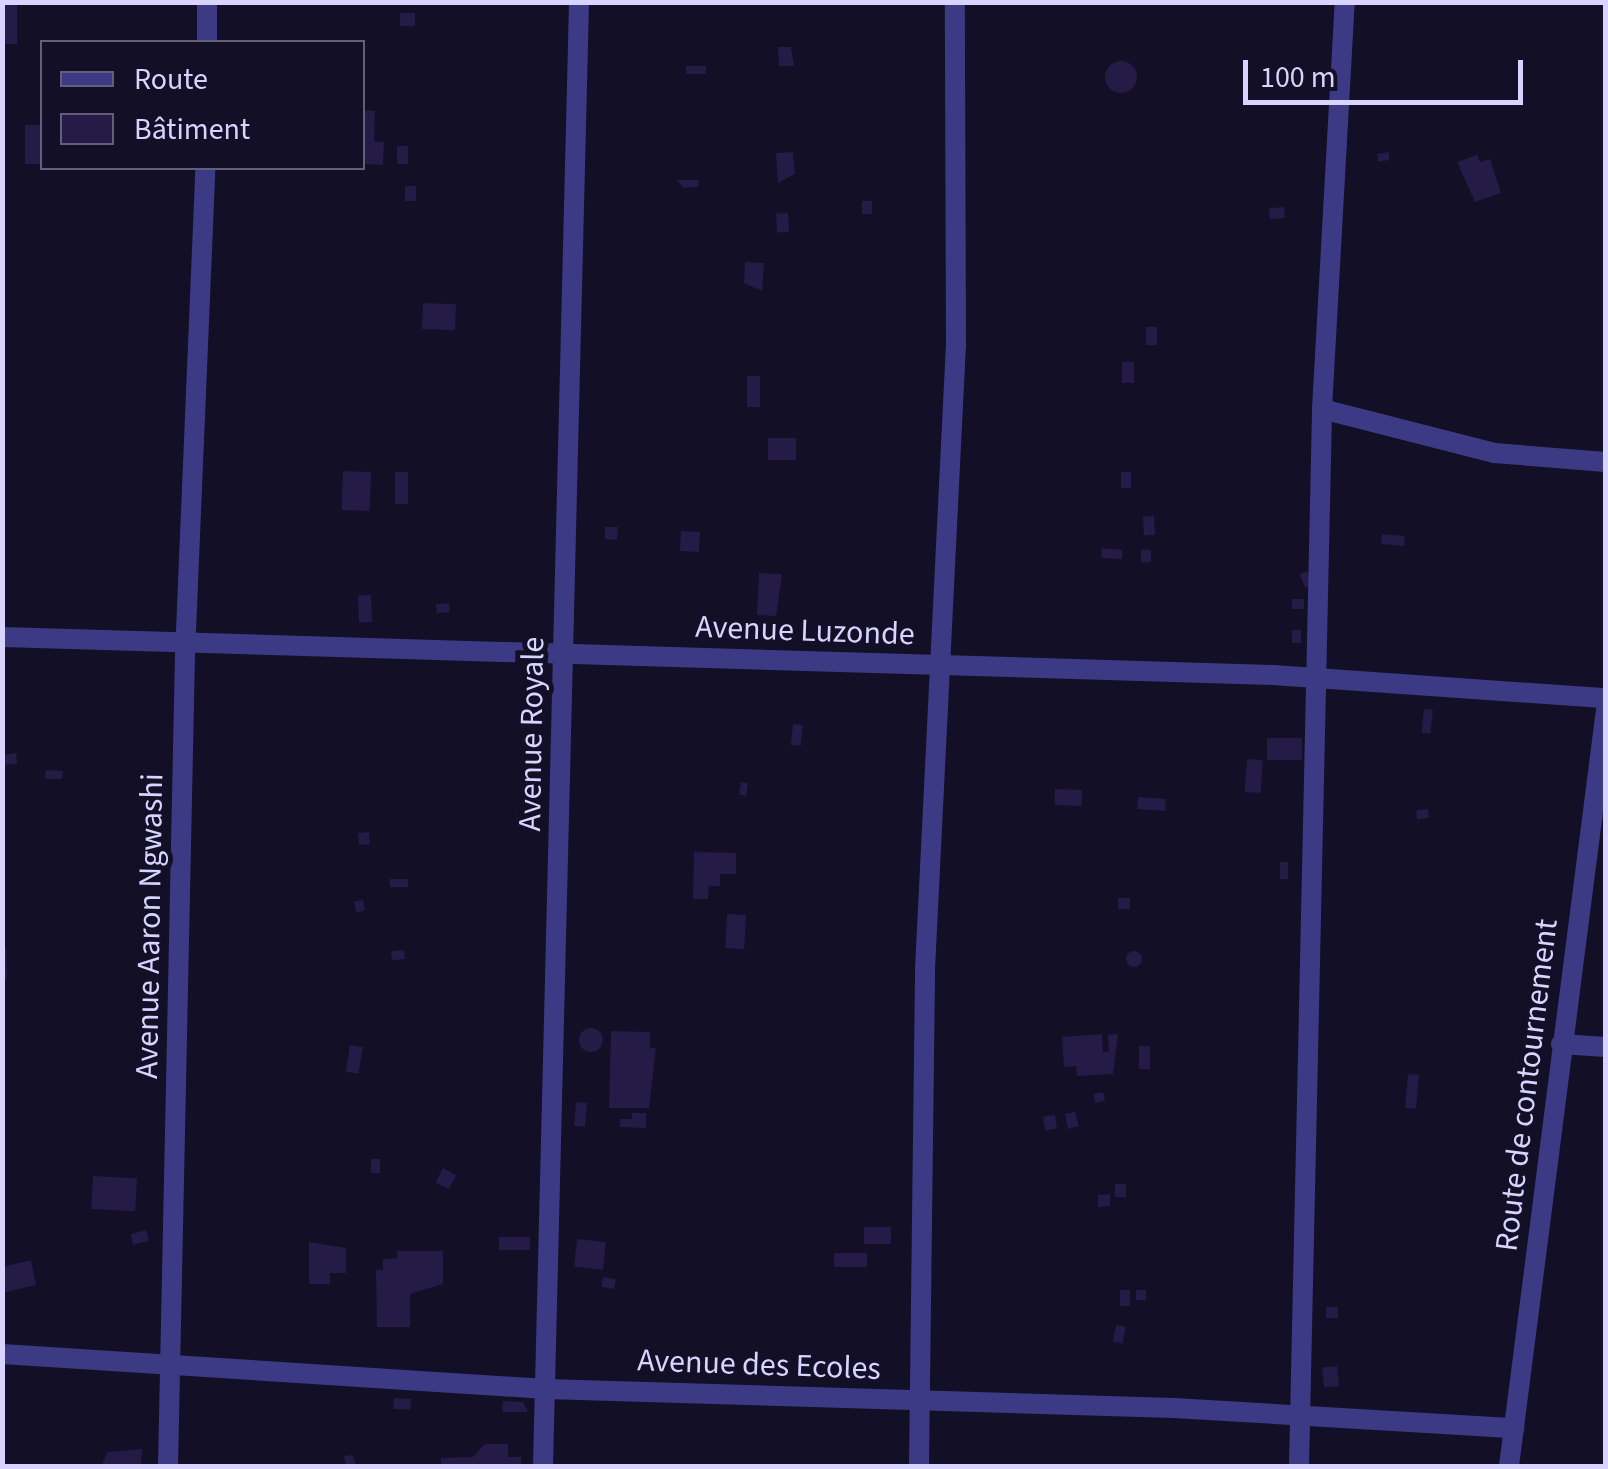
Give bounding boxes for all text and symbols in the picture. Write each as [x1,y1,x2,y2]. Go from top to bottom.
legend [40,40,365,170]
scale bar [1248,40,1528,102]
text: 100 m [1260,56,1336,99]
text: Route [134,58,208,101]
text: Bâtiment [134,108,250,151]
street label: Avenue Luzonde [695,608,915,654]
street label: Avenue Royale [511,636,553,832]
street label: Avenue Aaron Ngwashi [128,773,172,1079]
street label: Route de contournement [1488,917,1566,1253]
street label: Avenue des Ecoles [637,1342,881,1388]

